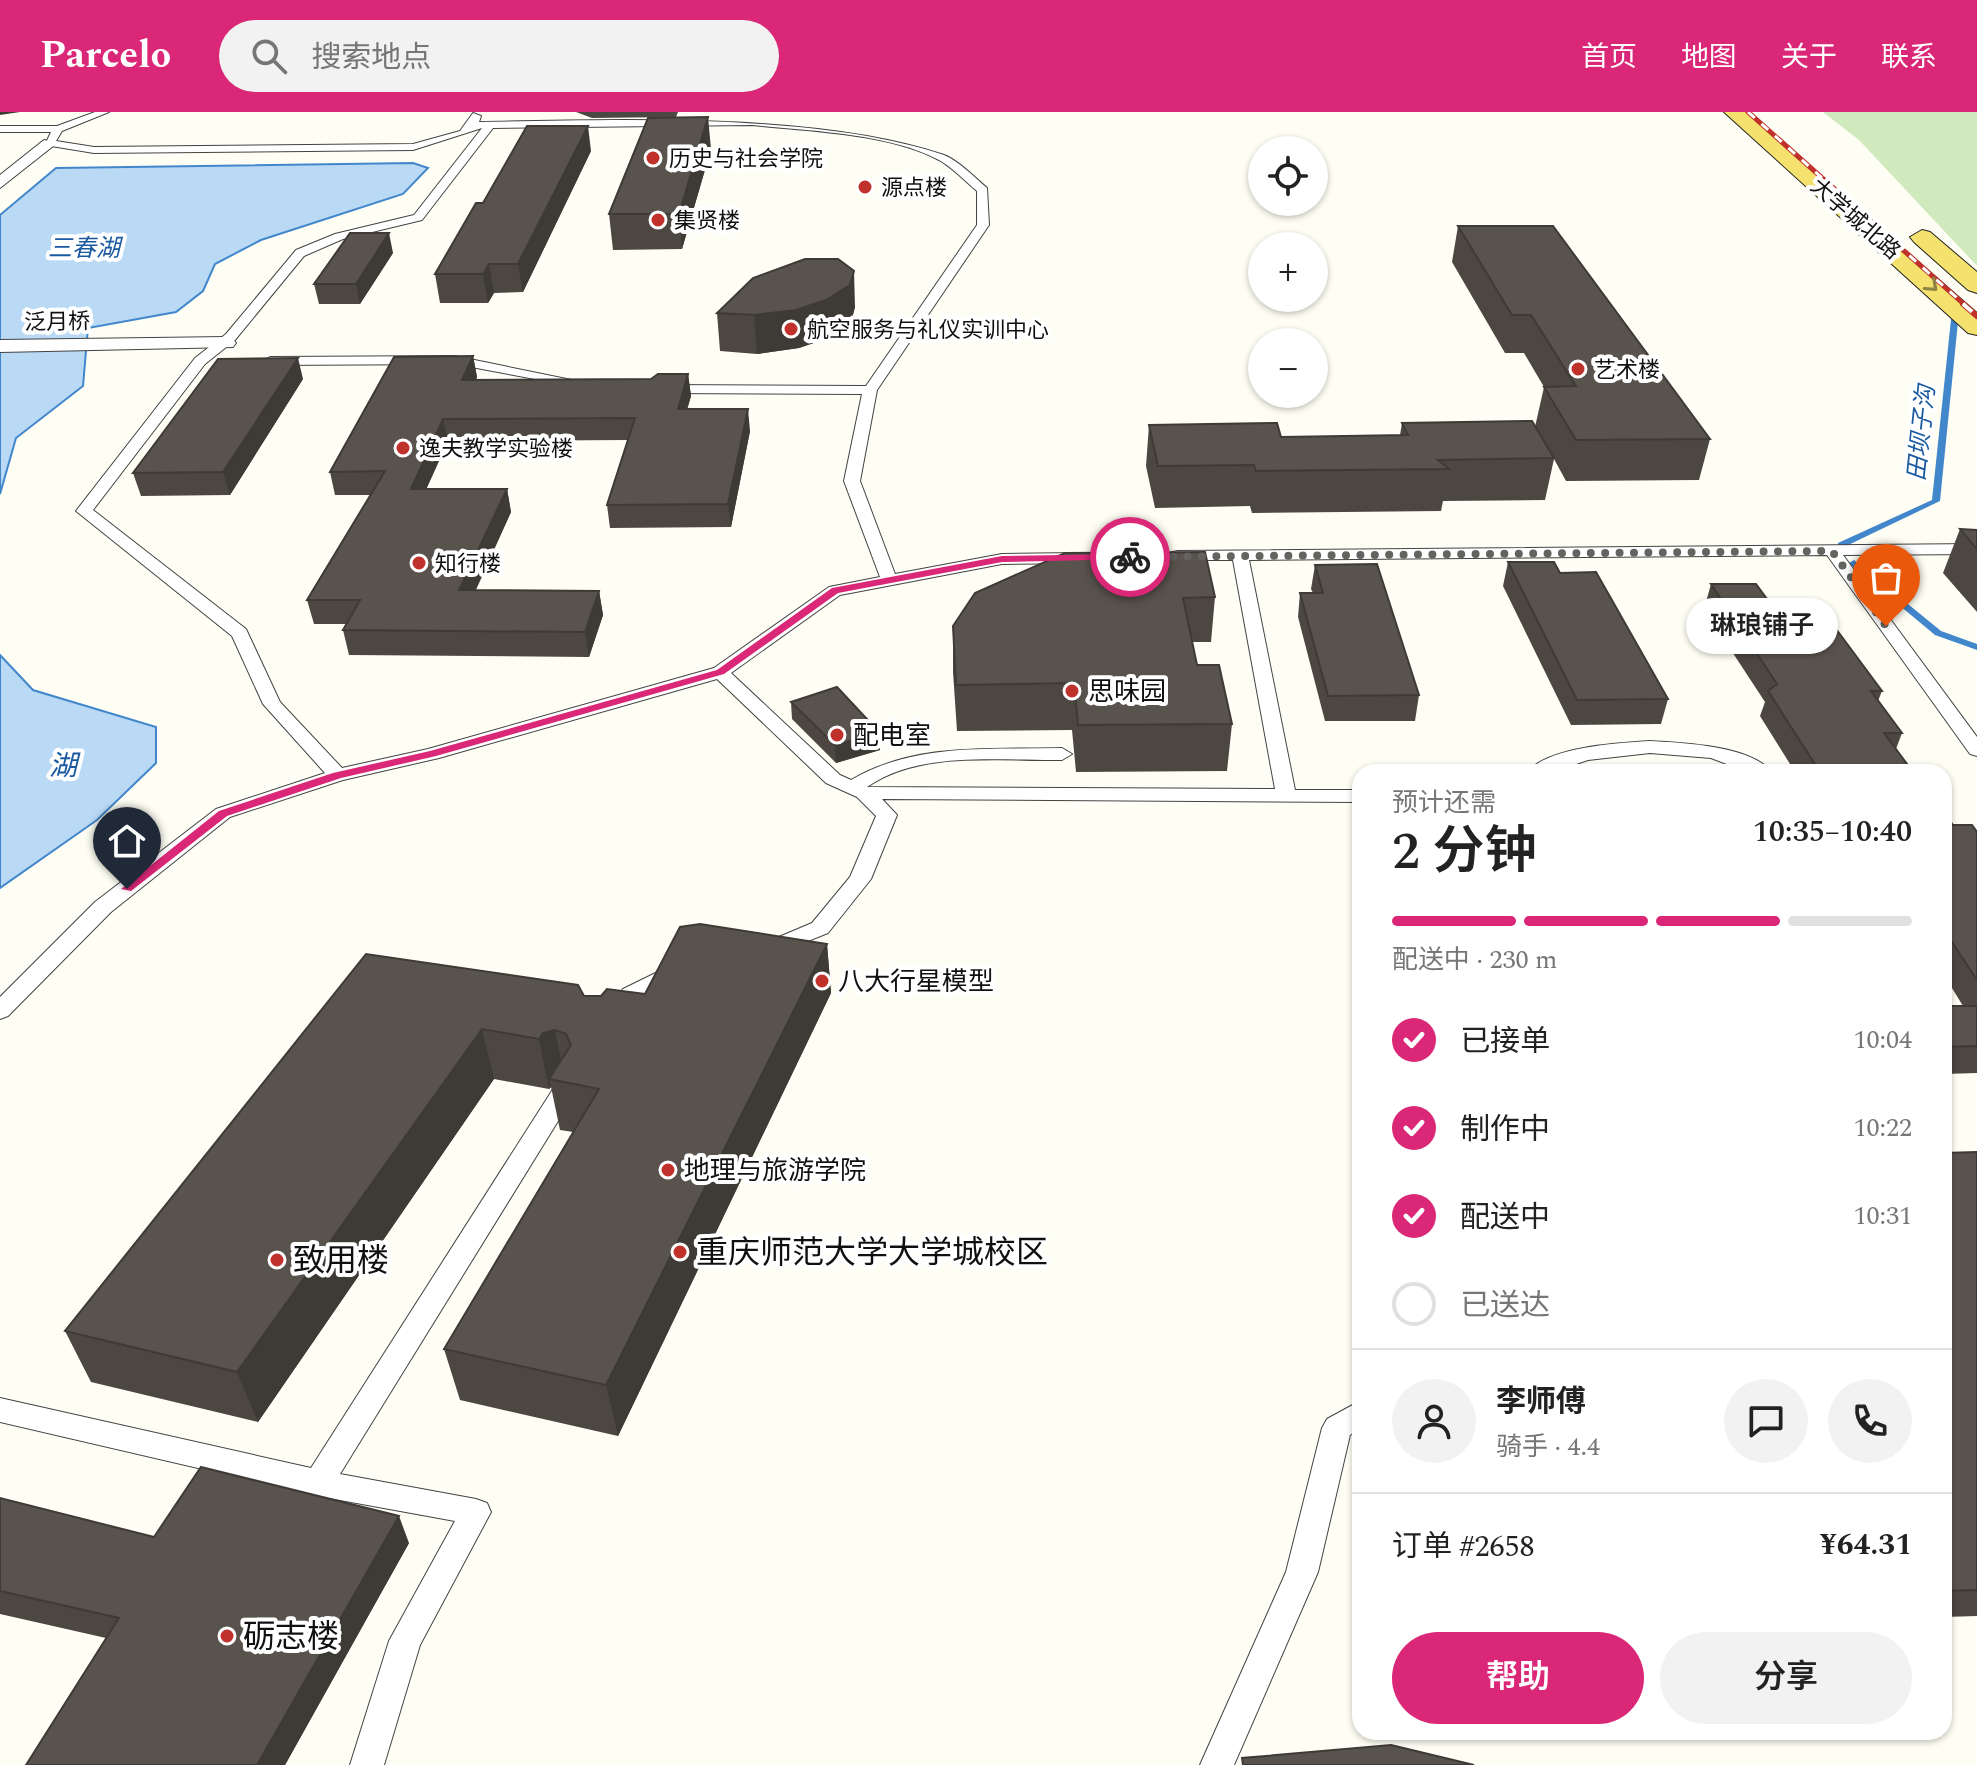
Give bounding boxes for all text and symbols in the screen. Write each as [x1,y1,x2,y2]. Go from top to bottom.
search box [219,20,779,92]
text: Parcelo [40,27,171,85]
icon: search [247,34,291,78]
text: 搜索地点 [311,35,431,81]
text: 首页 [1581,36,1637,79]
text: 地图 [1681,36,1737,79]
text: 关于 [1781,36,1837,79]
text: 联系 [1881,36,1937,79]
map controls [1248,136,1328,408]
button: locate [1248,136,1328,216]
place label: 历史与社会学院 [669,143,823,176]
marker: 历史与社会学院 [644,149,662,167]
street label: 大学城北路 [1803,171,1907,268]
place label: 源点楼 [881,172,947,205]
marker: 源点楼 [856,178,874,196]
place label: 集贤楼 [674,205,740,238]
marker: 集贤楼 [649,211,667,229]
water label: 三春湖 [48,231,124,267]
button: + [1248,232,1328,312]
one-way arrow [1923,276,1937,291]
street label: 泛月桥 [24,305,90,340]
place label: 航空服务与礼仪实训中心 [807,314,1049,347]
marker: 航空服务与礼仪实训中心 [782,320,800,338]
button: − [1248,328,1328,408]
place label: 艺术楼 [1594,354,1660,387]
marker: 艺术楼 [1569,360,1587,378]
water label: 田坝子沟 [1899,381,1945,483]
place label: 逸夫教学实验楼 [419,433,573,466]
marker: 逸夫教学实验楼 [394,439,412,457]
courier [1090,517,1170,597]
icon: bike [1108,535,1152,579]
pin [1852,544,1920,626]
place label: 知行楼 [435,548,501,581]
marker: 知行楼 [410,554,428,572]
icon: bag [1864,556,1908,600]
callout: 琳琅铺子 [1686,598,1838,654]
text: 琳琅铺子 [1710,606,1814,646]
place label: 思味园 [1088,672,1166,712]
marker: 思味园 [1063,682,1081,700]
place label: 配电室 [853,716,931,756]
marker: 配电室 [828,726,846,744]
water label: 湖 [49,745,81,788]
text: 预计还需 [1392,783,1496,823]
pin [93,807,161,889]
text: 10:35–10:40 [1753,809,1912,855]
text: 2 分钟 [1392,813,1537,892]
icon: home [105,819,149,863]
text: 配送中 · 230 m [1392,940,1557,980]
place label: 八大行星模型 [838,962,994,1002]
marker: 八大行星模型 [813,972,831,990]
icon: check [1392,1018,1436,1062]
text: 已接单 [1460,1019,1550,1065]
text: 10:04 [1853,1020,1912,1060]
icon: check [1392,1106,1436,1150]
text: 制作中 [1460,1107,1550,1153]
text: 10:22 [1853,1108,1912,1148]
place label: 地理与旅游学院 [684,1151,866,1191]
marker: 地理与旅游学院 [659,1161,677,1179]
icon: check [1392,1194,1436,1238]
text: 配送中 [1460,1195,1550,1241]
text: 10:31 [1853,1196,1912,1236]
place label: 重庆师范大学大学城校区 [696,1229,1048,1278]
place label: 致用楼 [293,1237,389,1286]
marker: 重庆师范大学大学城校区 [671,1243,689,1261]
marker: 致用楼 [268,1251,286,1269]
text: 已送达 [1460,1283,1550,1329]
button: person [1392,1379,1476,1463]
text: 李师傅 [1496,1379,1586,1425]
button: chat [1724,1379,1808,1463]
button: phone [1828,1379,1912,1463]
text: 骑手 · 4.4 [1496,1427,1600,1467]
text: ¥64.31 [1820,1522,1912,1568]
text: 订单 #2658 [1392,1524,1535,1570]
place label: 砺志楼 [243,1613,339,1662]
marker: 砺志楼 [218,1627,236,1645]
button: 帮助 [1392,1632,1644,1724]
button: 分享 [1660,1632,1912,1724]

